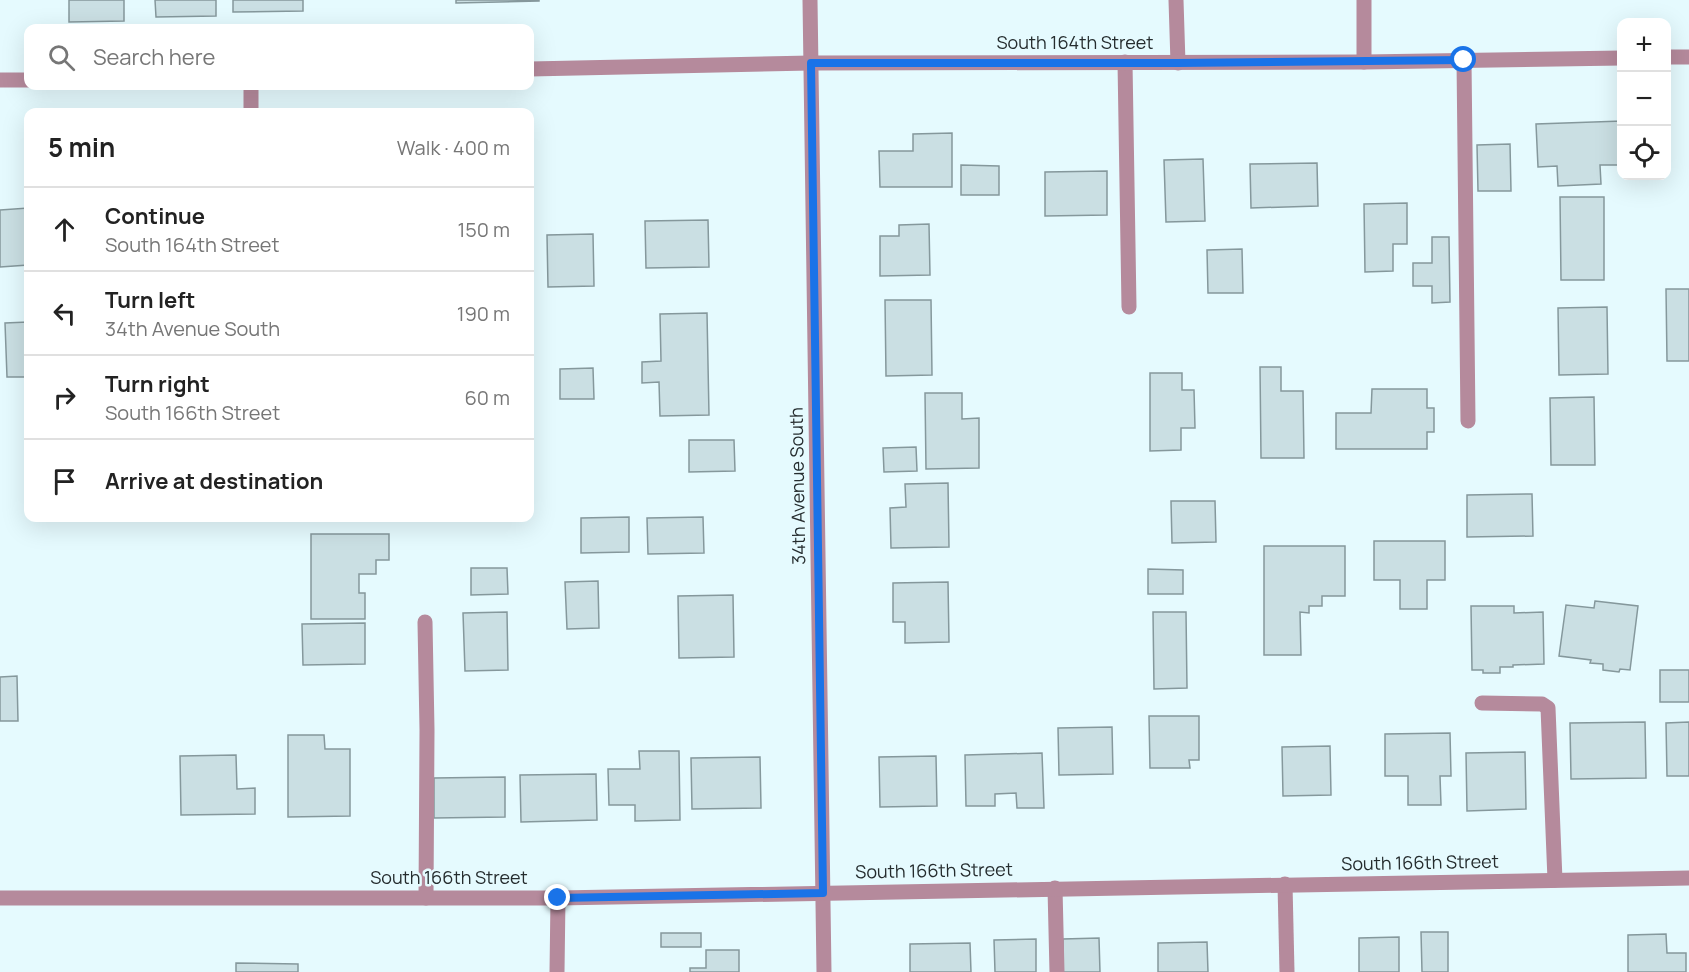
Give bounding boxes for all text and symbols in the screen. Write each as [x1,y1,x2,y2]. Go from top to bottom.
map controls [1617,18,1671,180]
button: + [1617,18,1671,72]
search box [24,24,534,90]
street label: South 164th Street [996,30,1154,54]
icon: search [45,41,78,74]
text: Search here [93,42,215,72]
route start [1450,46,1476,72]
button: − [1617,72,1671,126]
button: locate [1617,126,1671,180]
text: 5 min [48,129,115,165]
text: Walk · 400 m [397,134,510,161]
text: Continue [105,201,205,231]
icon: ahead [48,213,81,246]
text: 150 m [457,216,510,243]
text: South 164th Street [105,231,280,258]
text: Turn left [105,285,195,315]
icon: left [48,297,81,330]
text: 190 m [457,300,510,327]
text: 34th Avenue South [105,315,280,342]
text: Turn right [105,369,210,399]
icon: right [48,381,81,414]
text: 60 m [464,384,510,411]
text: South 166th Street [105,399,280,426]
street label: 34th Avenue South [784,407,810,565]
icon: arrive [48,465,81,498]
text: Arrive at destination [105,466,323,496]
street label: South 166th Street [1341,849,1499,875]
street label: South 166th Street [855,857,1013,883]
street label: South 166th Street [370,865,528,889]
route end [544,884,570,910]

